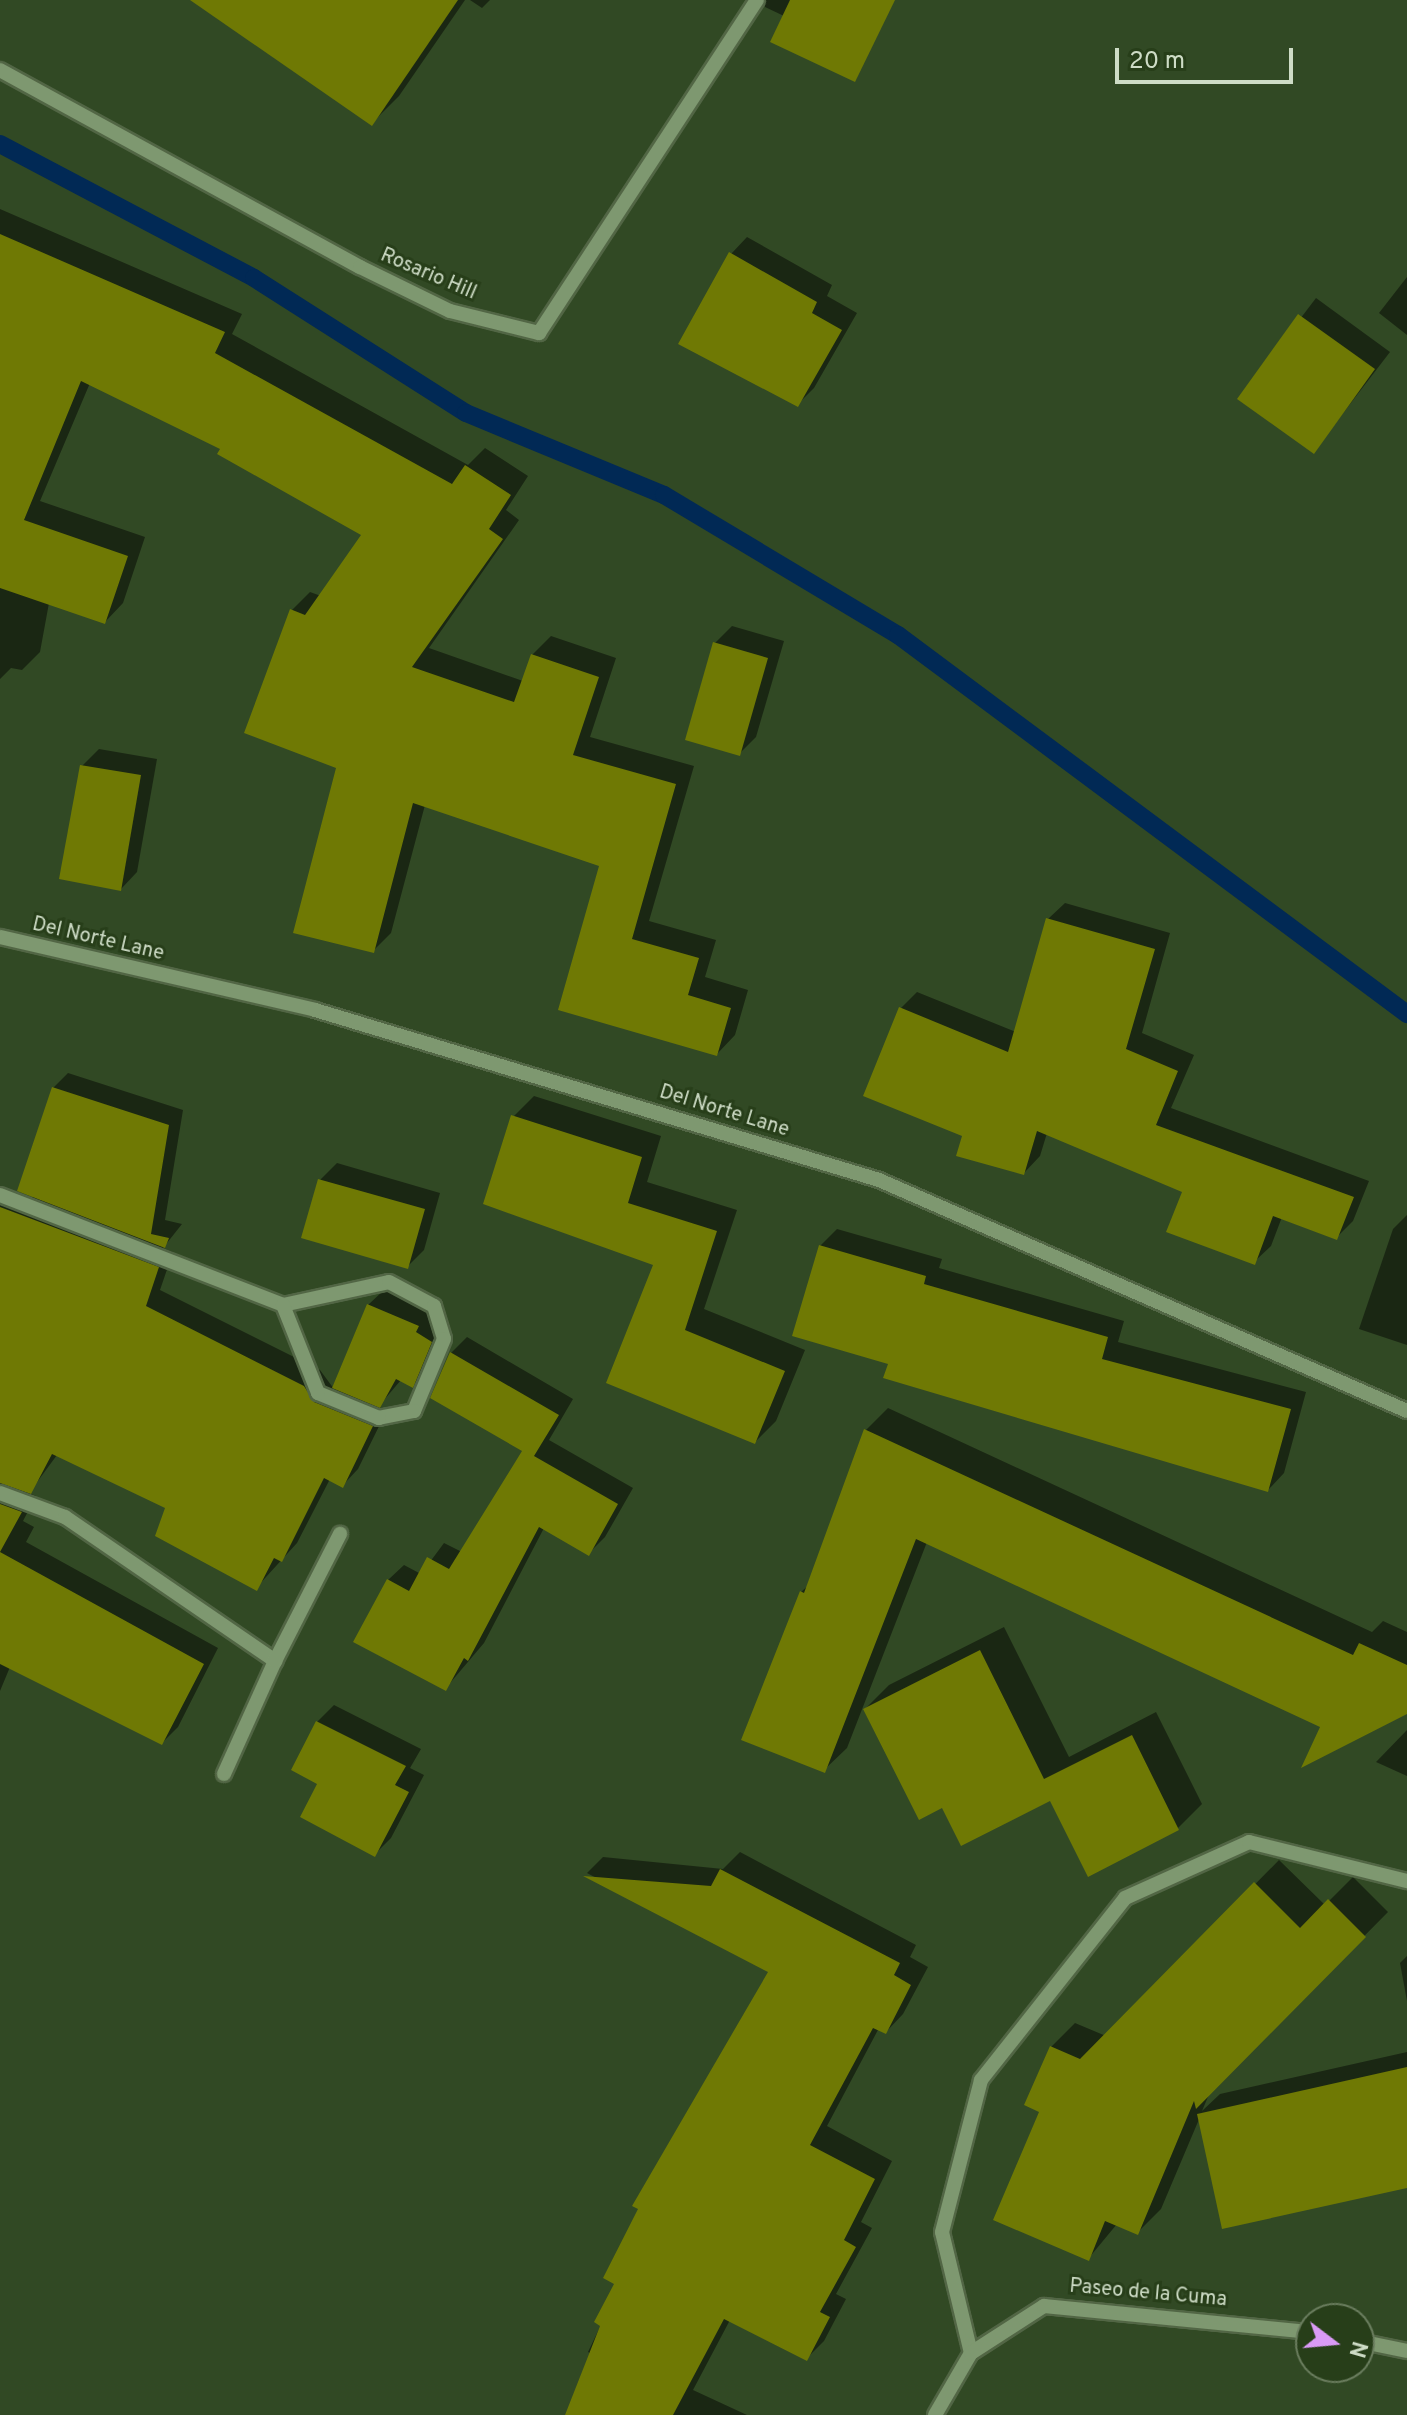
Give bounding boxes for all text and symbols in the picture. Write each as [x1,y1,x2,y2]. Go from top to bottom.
scale bar [1119,32,1297,82]
text: 20 m [1129,47,1185,77]
street label: Rosario Hill [376,244,480,306]
street label: Del Norte Lane [30,913,166,967]
street label: Del Norte Lane [656,1081,792,1143]
street label: Paseo de la Cuma [1068,2275,1228,2313]
north arrow [1295,2303,1375,2383]
text: N [1341,2338,1372,2361]

